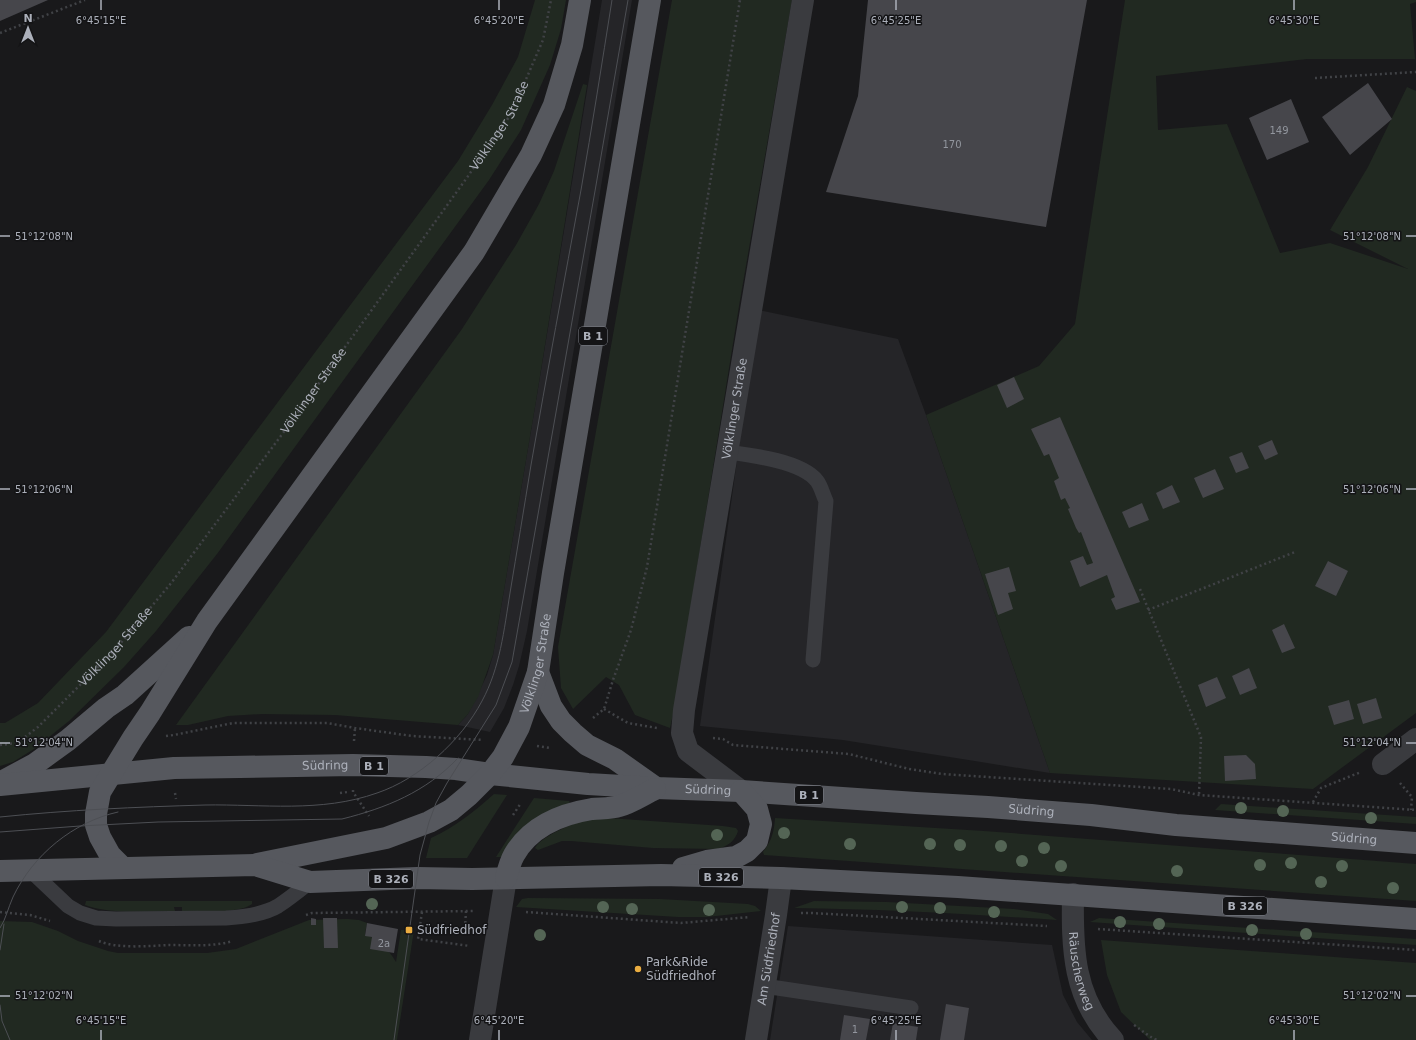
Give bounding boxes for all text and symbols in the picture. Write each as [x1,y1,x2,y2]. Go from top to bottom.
north arrow [8,8,48,48]
text: N [23,12,33,25]
text: 6°45'15"E [76,15,126,26]
text: 6°45'20"E [474,15,524,26]
text: 6°45'25"E [871,15,921,26]
text: 6°45'30"E [1269,15,1319,26]
street label: Völklinger Straße [467,79,531,173]
house number: 149 [1269,125,1289,136]
house number: 170 [942,139,962,150]
text: 51°12'08"N [15,231,73,242]
text: 51°12'08"N [1343,231,1401,242]
road number: B 1 [579,327,607,345]
street label: Völklinger Straße [278,345,349,436]
street label: Völklinger Straße [719,357,750,460]
text: 51°12'06"N [15,484,73,495]
text: 51°12'06"N [1343,484,1401,495]
street label: Völklinger Straße [76,604,155,689]
street label: Völklinger Straße [517,613,554,715]
text: 51°12'04"N [15,737,73,748]
text: 51°12'04"N [1343,737,1401,748]
road number: B 1 [360,757,388,775]
street label: Südring [302,758,348,773]
street label: Südring [685,782,731,798]
road number: B 1 [795,786,823,804]
street label: Südring [1008,802,1055,819]
street label: Südring [1330,830,1378,847]
road number: B 326 [699,868,743,886]
road number: B 326 [369,870,413,888]
road number: B 326 [1223,897,1267,915]
street label: Am Südfriedhof [755,911,783,1006]
place label: Südfriedhof [417,923,487,937]
marker: Südfriedhof [404,925,414,935]
street label: Räuscherweg [1066,931,1097,1013]
house number: 2a [378,938,390,949]
place label: Park&Ride Südfriedhof [646,955,716,983]
marker: Park&Ride Südfriedhof [633,964,643,974]
text: 51°12'02"N [15,990,73,1001]
text: 51°12'02"N [1343,990,1401,1001]
text: 6°45'15"E [76,1015,126,1026]
text: 6°45'20"E [474,1015,524,1026]
text: 6°45'25"E [871,1015,921,1026]
text: 6°45'30"E [1269,1015,1319,1026]
house number: 1 [852,1024,858,1035]

